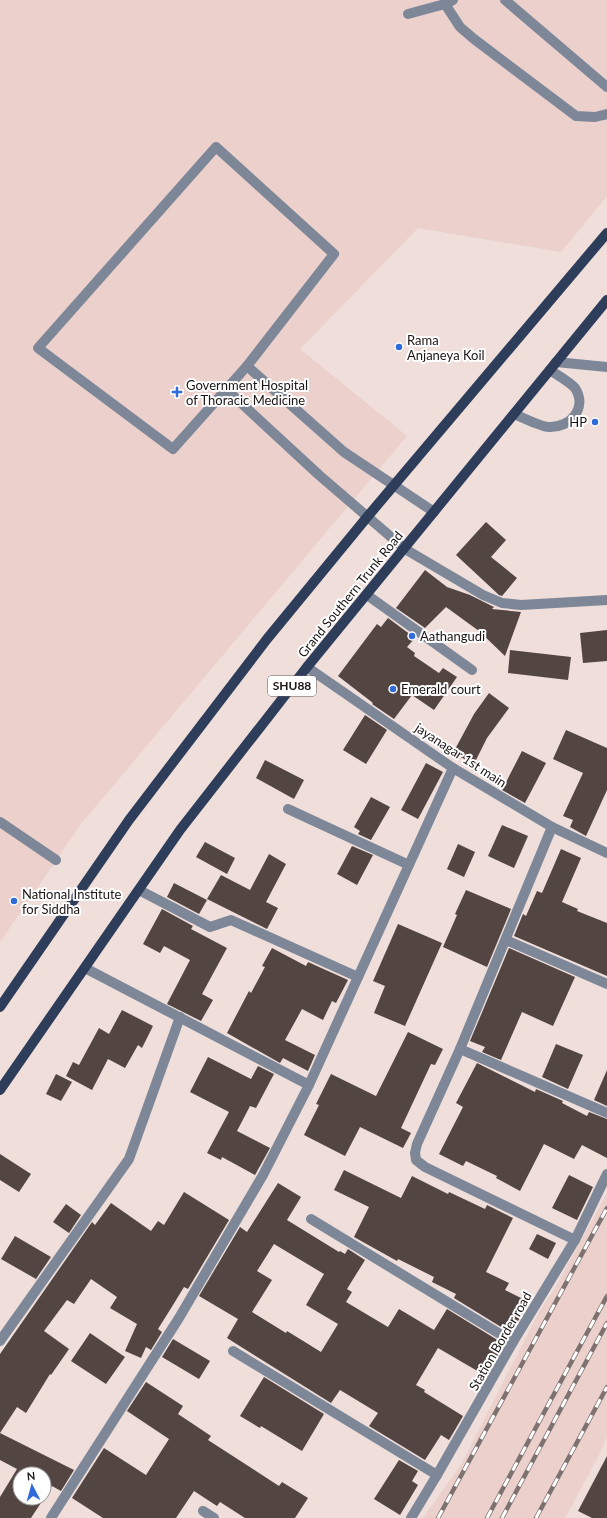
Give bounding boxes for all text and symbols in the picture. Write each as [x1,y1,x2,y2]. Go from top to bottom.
place label: Rama Anjaneya Koil [407,332,485,363]
marker: Rama Anjaneya Koil [394,342,404,352]
place label: Government Hospital of Thoracic Medicine [186,377,308,408]
marker: Government Hospital of Thoracic Medicine [171,386,183,398]
place label: HP [569,414,587,430]
marker: HP [590,417,600,427]
street label: Grand Southern Trunk Road [294,528,406,660]
place label: Aathangudi [420,628,485,644]
marker: Aathangudi [407,631,417,641]
road number: SHU88 [268,676,316,696]
place label: Emerald court [401,681,481,697]
marker: Emerald court [388,684,398,694]
street label: jayanagar 1st main [411,719,510,791]
place label: National Institute for Siddha [22,886,122,917]
marker: National Institute for Siddha [9,896,19,906]
street label: Station Border road [465,1289,535,1393]
north arrow [12,1466,52,1506]
text: N [26,1469,36,1482]

